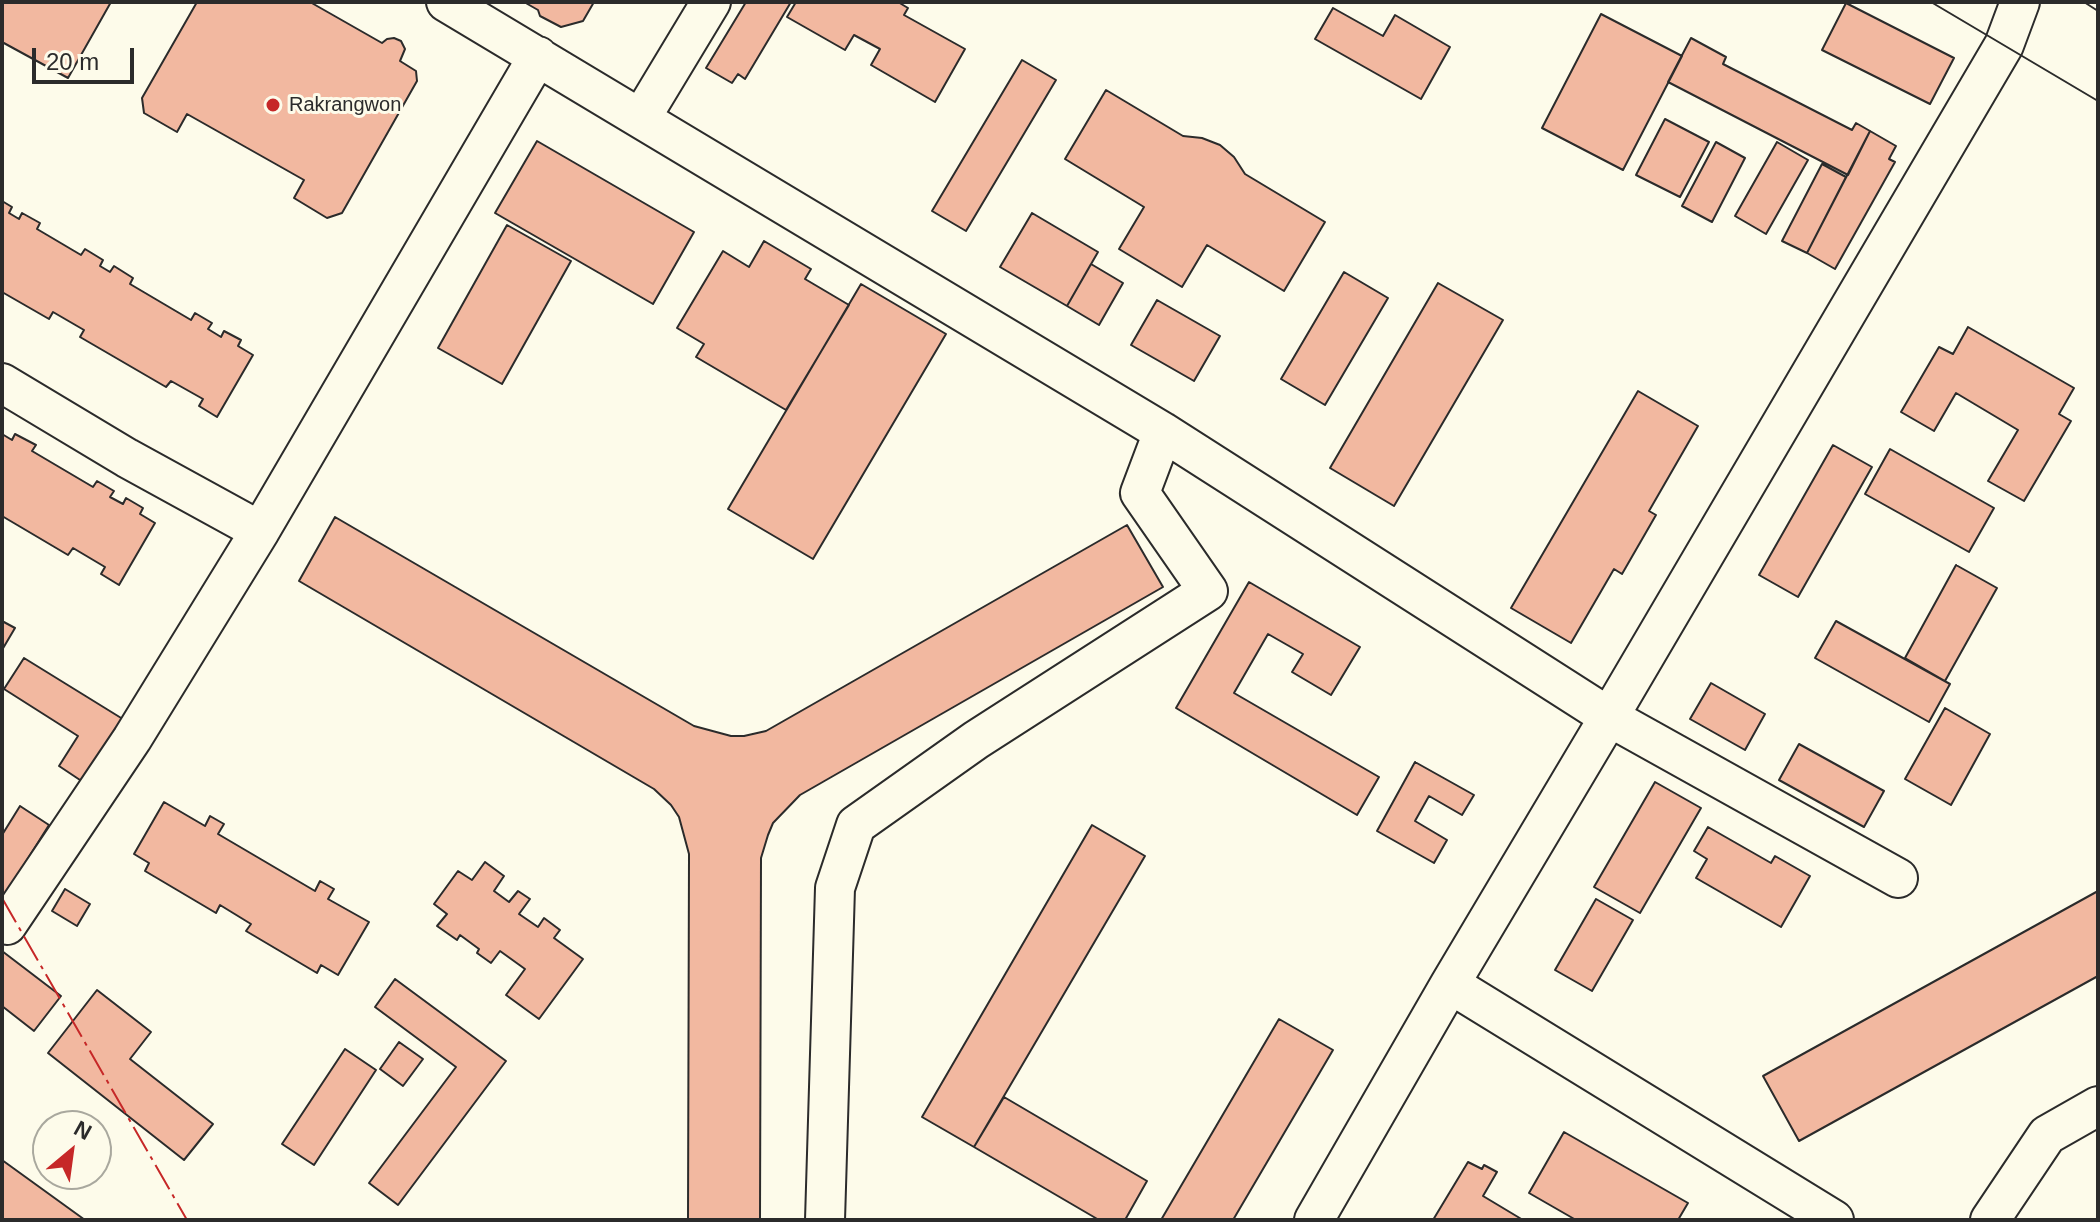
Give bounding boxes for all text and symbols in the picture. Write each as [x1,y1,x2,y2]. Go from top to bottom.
scale bar [36,32,138,82]
text: 20 m [46,48,99,75]
place label: Rakrangwon [289,93,401,117]
marker: Rakrangwon [264,96,282,114]
north arrow [32,1110,112,1190]
text: N [70,1116,96,1145]

